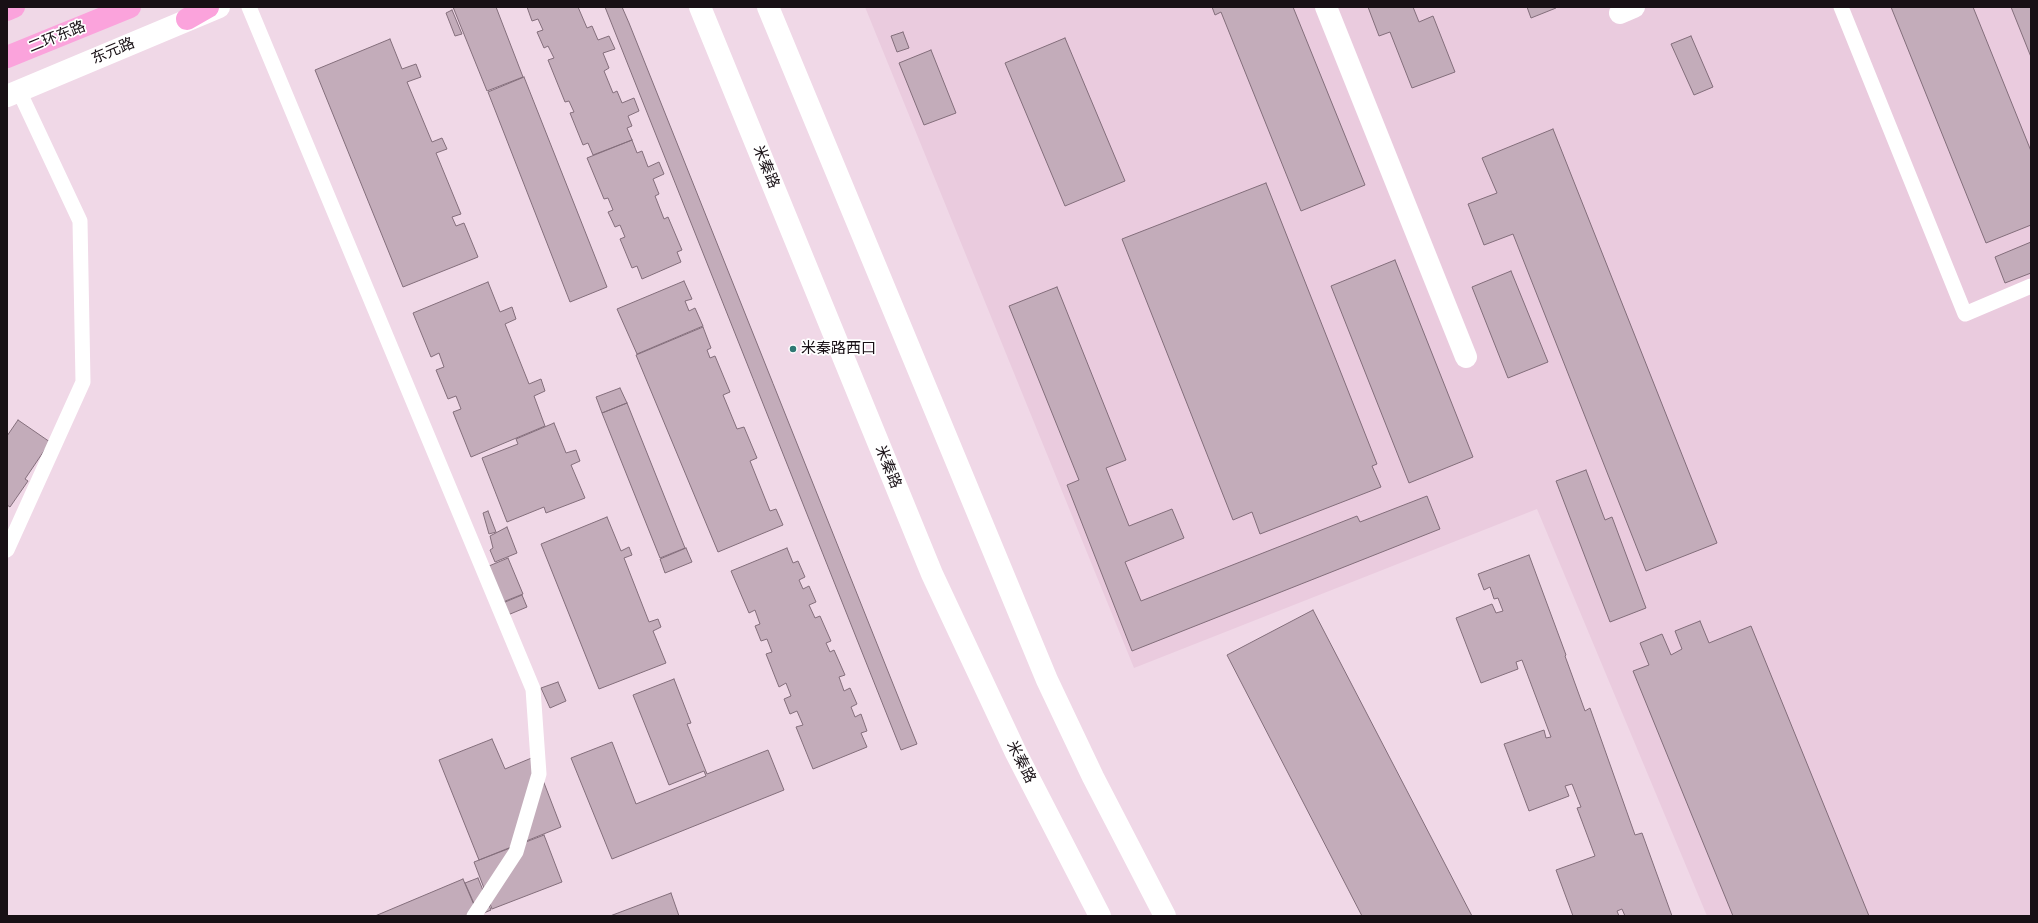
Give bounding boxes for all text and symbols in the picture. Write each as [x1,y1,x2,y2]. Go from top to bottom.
street label: 二环东路 [26,17,88,57]
street label: 东元路 [89,34,137,68]
street label: 米秦路 [749,143,783,191]
place label: 米秦路西口 [801,340,876,358]
marker: 米秦路西口 [788,344,798,354]
street label: 米秦路 [871,443,905,491]
street label: 米秦路 [1003,738,1039,786]

